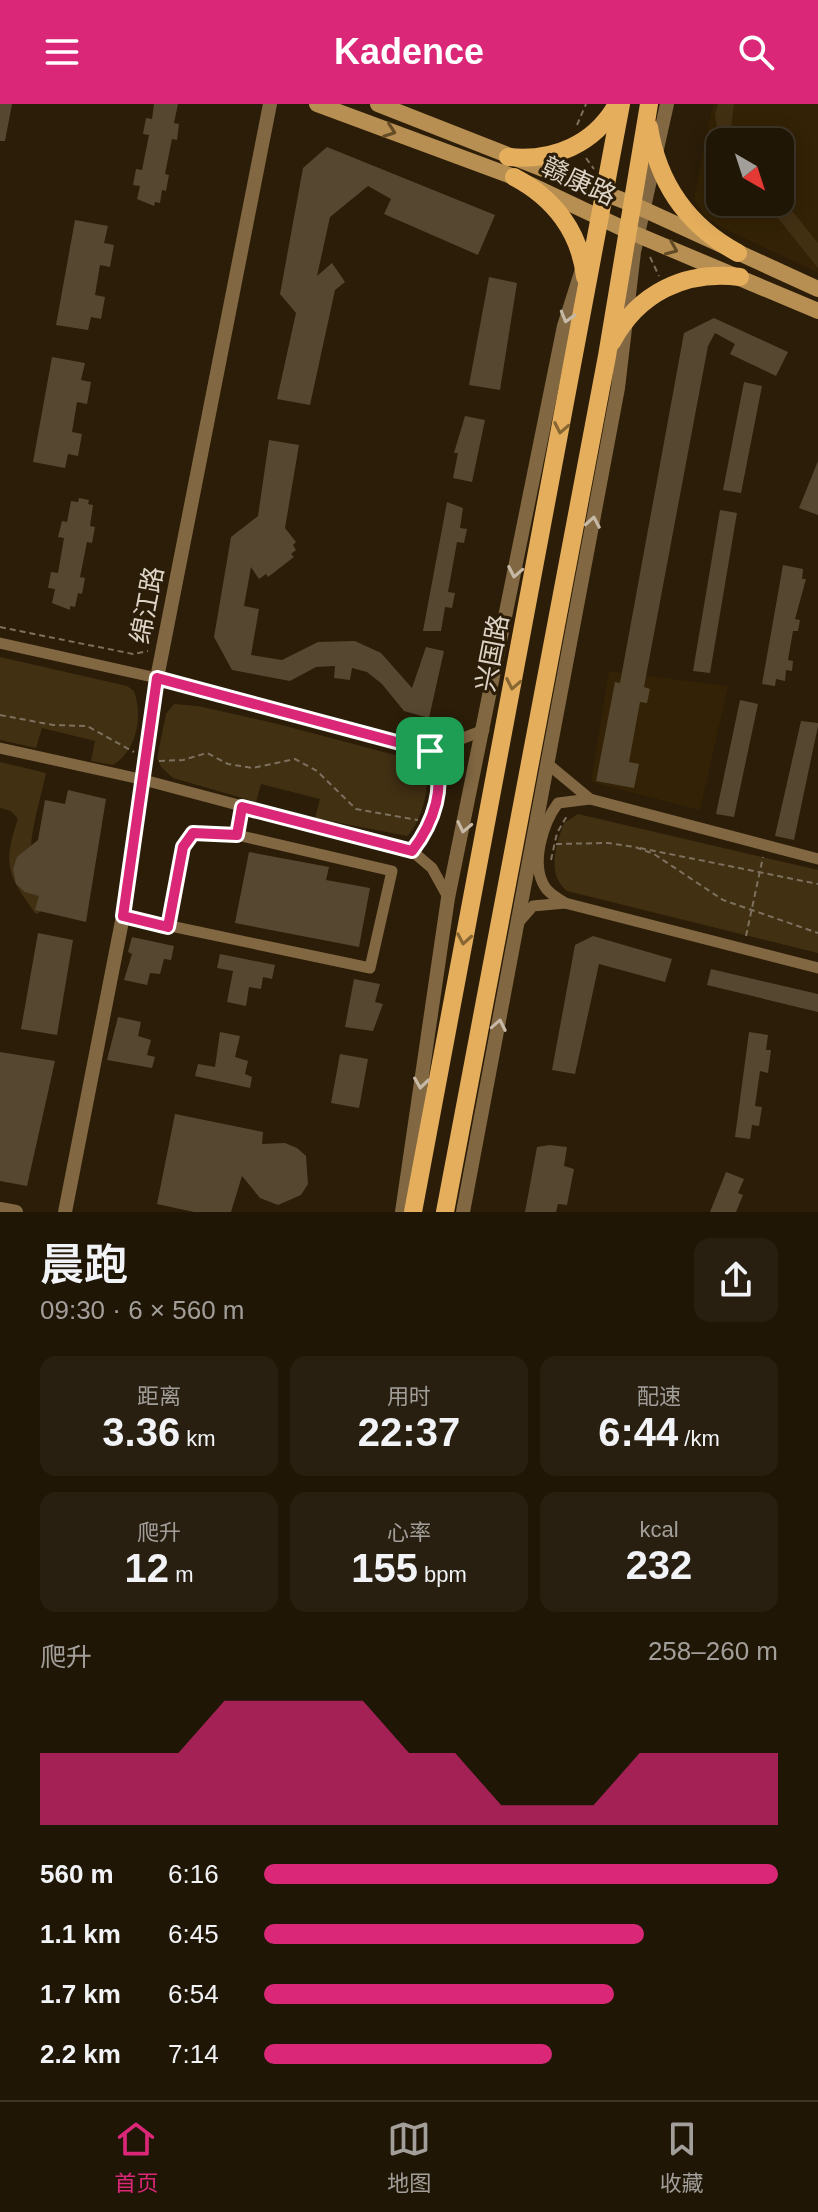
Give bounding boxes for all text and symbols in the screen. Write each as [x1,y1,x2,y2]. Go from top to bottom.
icon: menu [40,30,84,74]
icon: search [734,30,778,74]
text: Kadence [334,31,484,72]
one-way arrow [382,121,396,138]
north arrow [706,128,794,216]
map controls [706,128,794,216]
street label: 赣康路 [537,151,621,211]
one-way arrow [663,239,678,255]
one-way arrow [560,310,576,324]
one-way arrow [554,422,571,435]
one-way arrow [584,515,601,529]
street label: 绵江路 [125,564,169,646]
one-way arrow [508,565,525,579]
street label: 兴国路 [470,612,514,694]
one-way arrow [505,677,522,691]
pin [396,717,464,785]
icon: arrive [408,729,452,773]
one-way arrow [456,820,473,833]
one-way arrow [456,932,473,946]
one-way arrow [489,1019,506,1032]
one-way arrow [413,1076,430,1090]
button: share [694,1238,778,1322]
text: 晨跑 [40,1240,128,1289]
text: 09:30 · 6 × 560 m [40,1295,245,1325]
text: 距离 [137,1384,181,1409]
text: 用时 [387,1384,431,1409]
text: 配速 [637,1384,681,1409]
text: 3.36 [102,1410,180,1454]
text: 22:37 [358,1410,460,1454]
text: 6:44 [598,1410,678,1454]
text: km [180,1426,216,1451]
text: /km [678,1426,720,1451]
text: kcal [639,1517,679,1542]
text: 爬升 [137,1520,181,1545]
text: 心率 [387,1520,431,1545]
text: 232 [626,1543,692,1587]
text: 12 [125,1546,169,1590]
text: 155 [351,1546,418,1590]
text: m [169,1562,193,1587]
text: bpm [418,1562,467,1587]
text: 258–260 m [648,1636,778,1666]
text: 爬升 [40,1642,92,1672]
text: 560 m [40,1859,114,1889]
text: 6:16 [168,1859,219,1889]
text: 1.1 km [40,1919,121,1949]
text: 6:45 [168,1919,219,1949]
text: 1.7 km [40,1979,121,2009]
text: 6:54 [168,1979,219,2009]
text: 2.2 km [40,2039,121,2069]
text: 7:14 [168,2039,219,2069]
tab: 首页 [114,2117,158,2197]
tab: 地图 [387,2117,431,2197]
tab: 收藏 [660,2117,704,2197]

